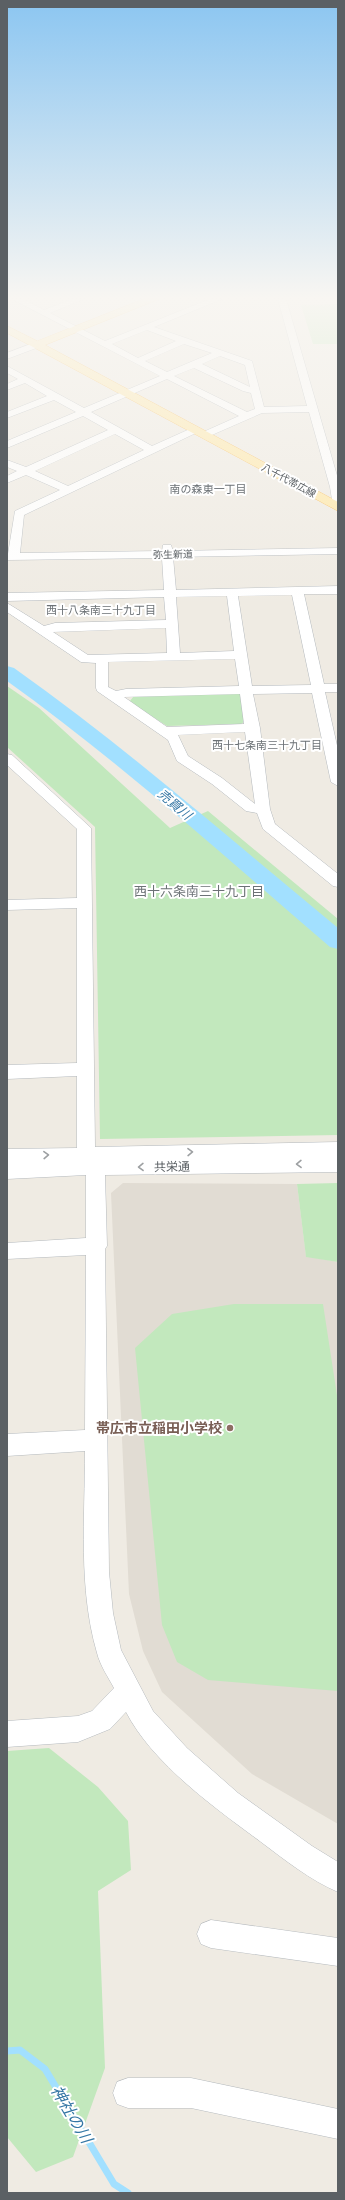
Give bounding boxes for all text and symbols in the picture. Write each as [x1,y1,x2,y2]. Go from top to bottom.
street label: 八千代帯広線 [259,462,318,500]
district label: 南の森東一丁目 [170,483,247,496]
street label: 弥生新道 [153,549,193,561]
district label: 西十八条南三十九丁目 [46,604,156,617]
district label: 西十七条南三十九丁目 [212,739,322,752]
water label: 売買川 [154,786,196,825]
district label: 西十六条南三十九丁目 [134,884,264,900]
one-way arrow [187,1148,193,1156]
one-way arrow [43,1151,49,1160]
street label: 共栄通 [154,1160,190,1174]
one-way arrow [296,1160,302,1168]
one-way arrow [138,1163,144,1172]
place label: 帯広市立稲田小学校 [96,1420,222,1437]
marker: 帯広市立稲田小学校 [225,1423,235,1433]
water label: 神社の川 [46,2082,97,2149]

